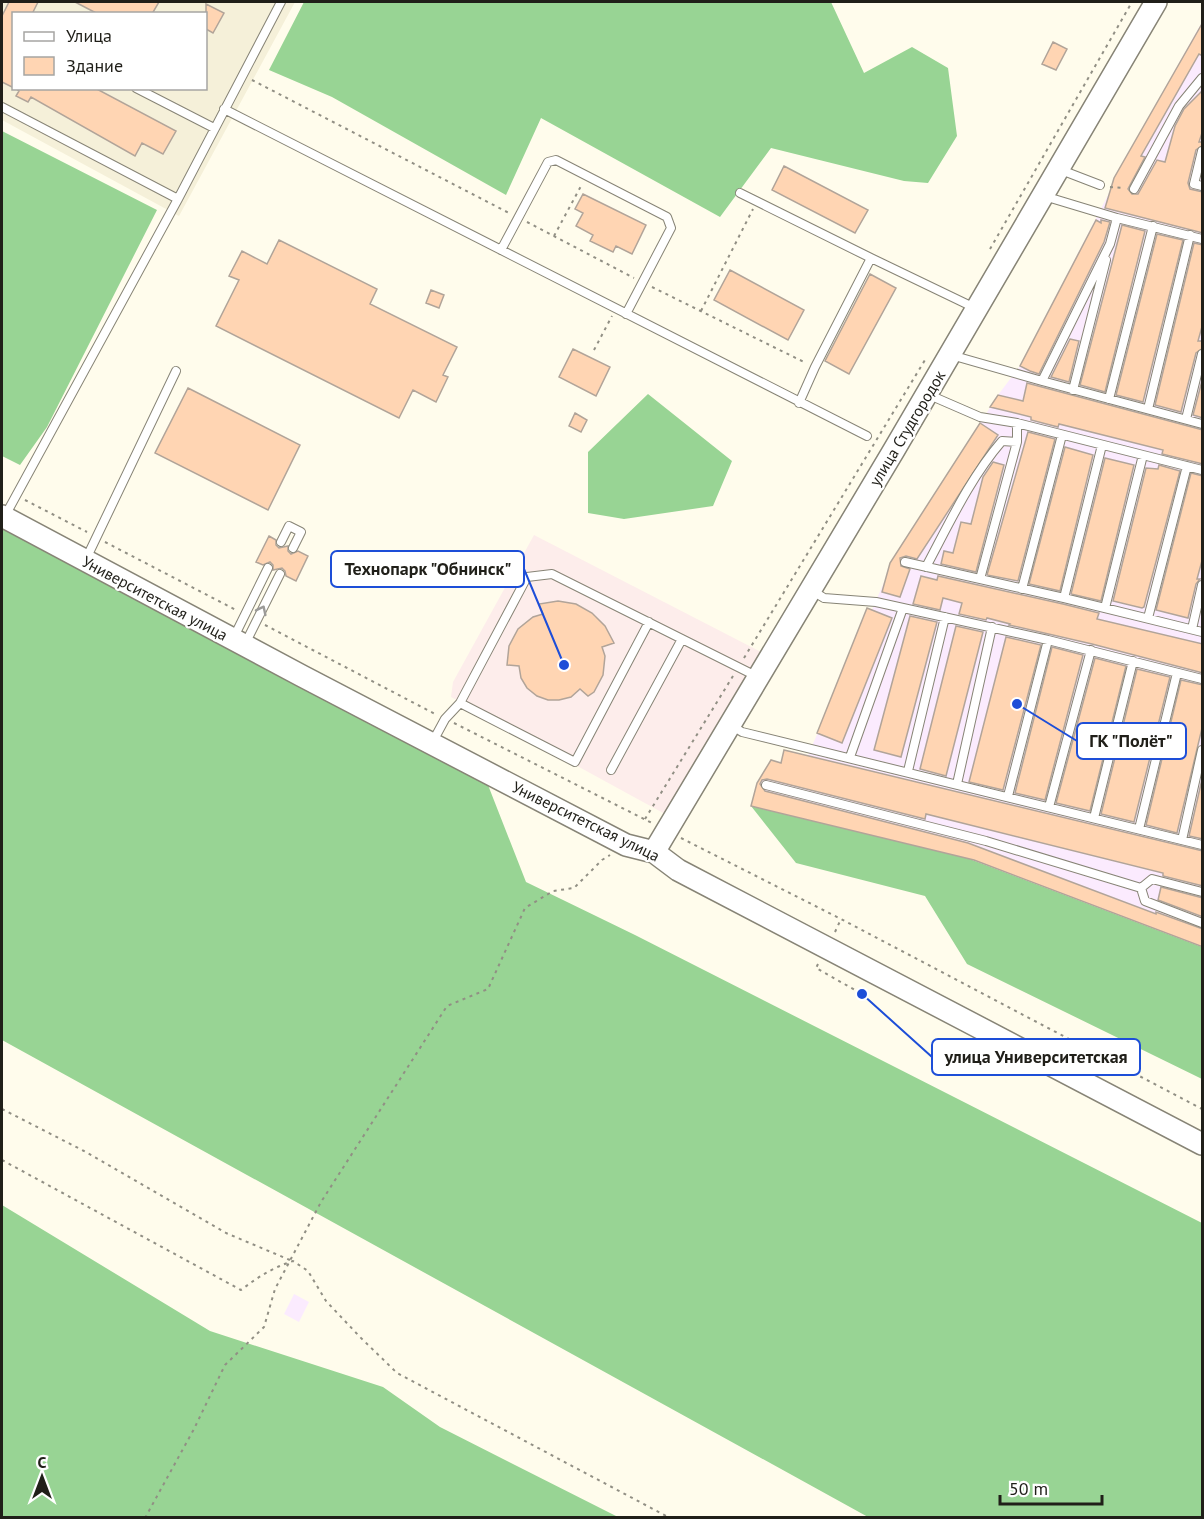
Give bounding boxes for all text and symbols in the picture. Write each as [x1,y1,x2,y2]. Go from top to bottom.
legend [12,12,207,90]
text: Улица [66,24,112,47]
text: Здание [66,54,123,77]
street label: улица Студгородок [865,366,950,490]
street label: Университетская улица [79,551,231,645]
callout: Технопарк "Обнинск" [331,551,524,587]
text: Технопарк "Обнинск" [345,557,511,580]
one-way arrow [255,605,267,616]
callout: ГК "Полёт" [1077,723,1186,759]
text: ГК "Полёт" [1089,729,1173,752]
street label: Университетская улица [509,777,663,865]
callout: улица Университетская [932,1039,1140,1075]
text: улица Университетская [943,1045,1128,1068]
north arrow [12,1447,72,1507]
text: С [38,1452,47,1472]
scale bar [1000,1468,1102,1506]
text: 50 m [1009,1477,1048,1500]

